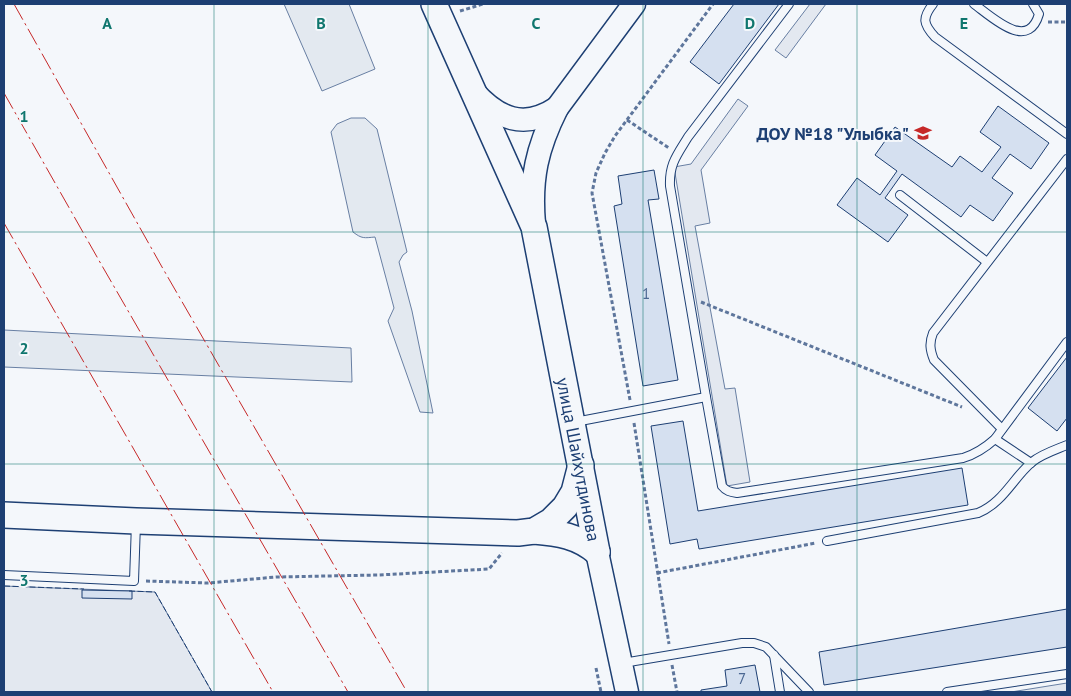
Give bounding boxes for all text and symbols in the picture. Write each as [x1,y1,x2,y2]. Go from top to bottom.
text: A [102,13,112,33]
text: B [316,13,326,33]
text: C [532,13,541,33]
text: D [745,13,755,33]
text: E [960,13,968,33]
text: 1 [19,106,29,126]
place label: ДОУ №18 "Улыбка" [757,122,909,145]
school or university icon: ДОУ №18 "Улыбка" [913,123,933,143]
house number: 1 [642,284,650,303]
text: 2 [19,338,29,358]
street label: улица Шайхутдинова [552,375,606,543]
text: 3 [19,570,29,590]
house number: 7 [738,669,746,688]

